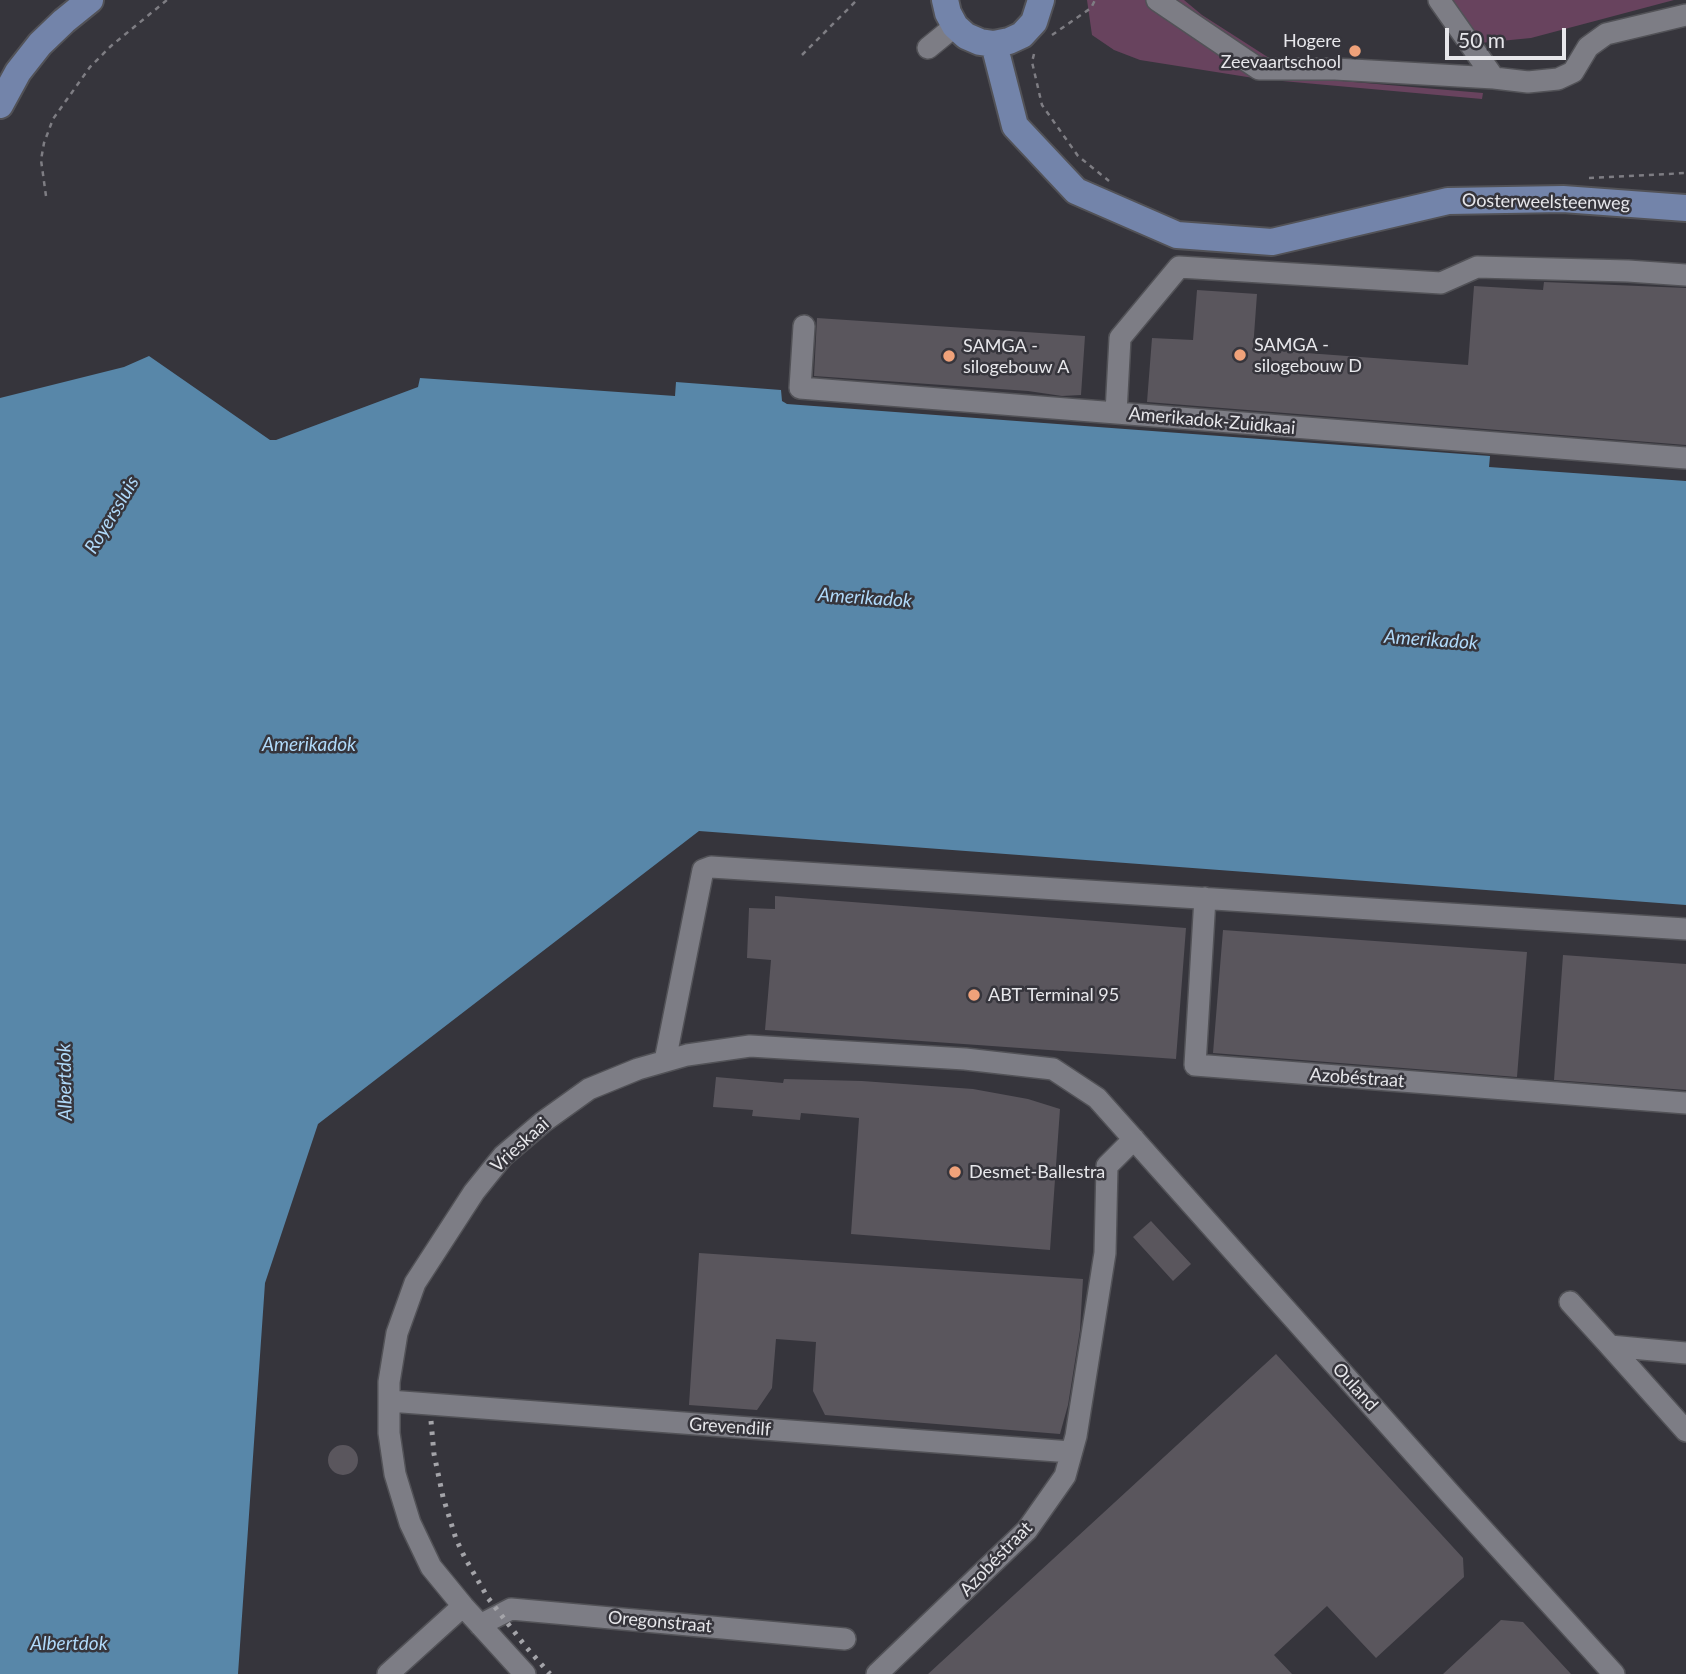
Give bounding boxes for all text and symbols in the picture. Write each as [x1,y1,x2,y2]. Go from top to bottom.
scale bar [1448,14,1569,58]
text: 50 m [1458,27,1505,52]
place label: Hogere Zeevaartschool [1221,30,1341,72]
marker: Hogere Zeevaartschool [1347,43,1363,59]
street label: Oosterweelsteenweg [1462,190,1630,214]
place label: SAMGA - silogebouw D [1254,334,1362,376]
place label: SAMGA - silogebouw A [963,335,1069,378]
marker: SAMGA - silogebouw D [1232,347,1248,363]
marker: SAMGA - silogebouw A [941,348,957,364]
street label: Amerikadok-Zuidkaai [1128,403,1296,439]
water label: Royerssluis [80,472,144,558]
water label: Amerikadok [817,583,913,613]
water label: Amerikadok [1383,625,1479,655]
water label: Amerikadok [262,734,356,756]
place label: ABT Terminal 95 [988,984,1119,1006]
marker: ABT Terminal 95 [966,987,982,1003]
water label: Albertdok [53,1043,77,1121]
street label: Azobéstraat [1309,1064,1405,1092]
street label: Vrieskaai [487,1113,553,1177]
place label: Desmet-Ballestra [969,1161,1105,1183]
marker: Desmet-Ballestra [947,1164,963,1180]
street label: Ouland [1328,1358,1382,1416]
street label: Grevendilf [688,1413,772,1441]
street label: Azobéstraat [955,1517,1037,1601]
street label: Oregonstraat [607,1607,713,1637]
water label: Albertdok [30,1633,108,1655]

